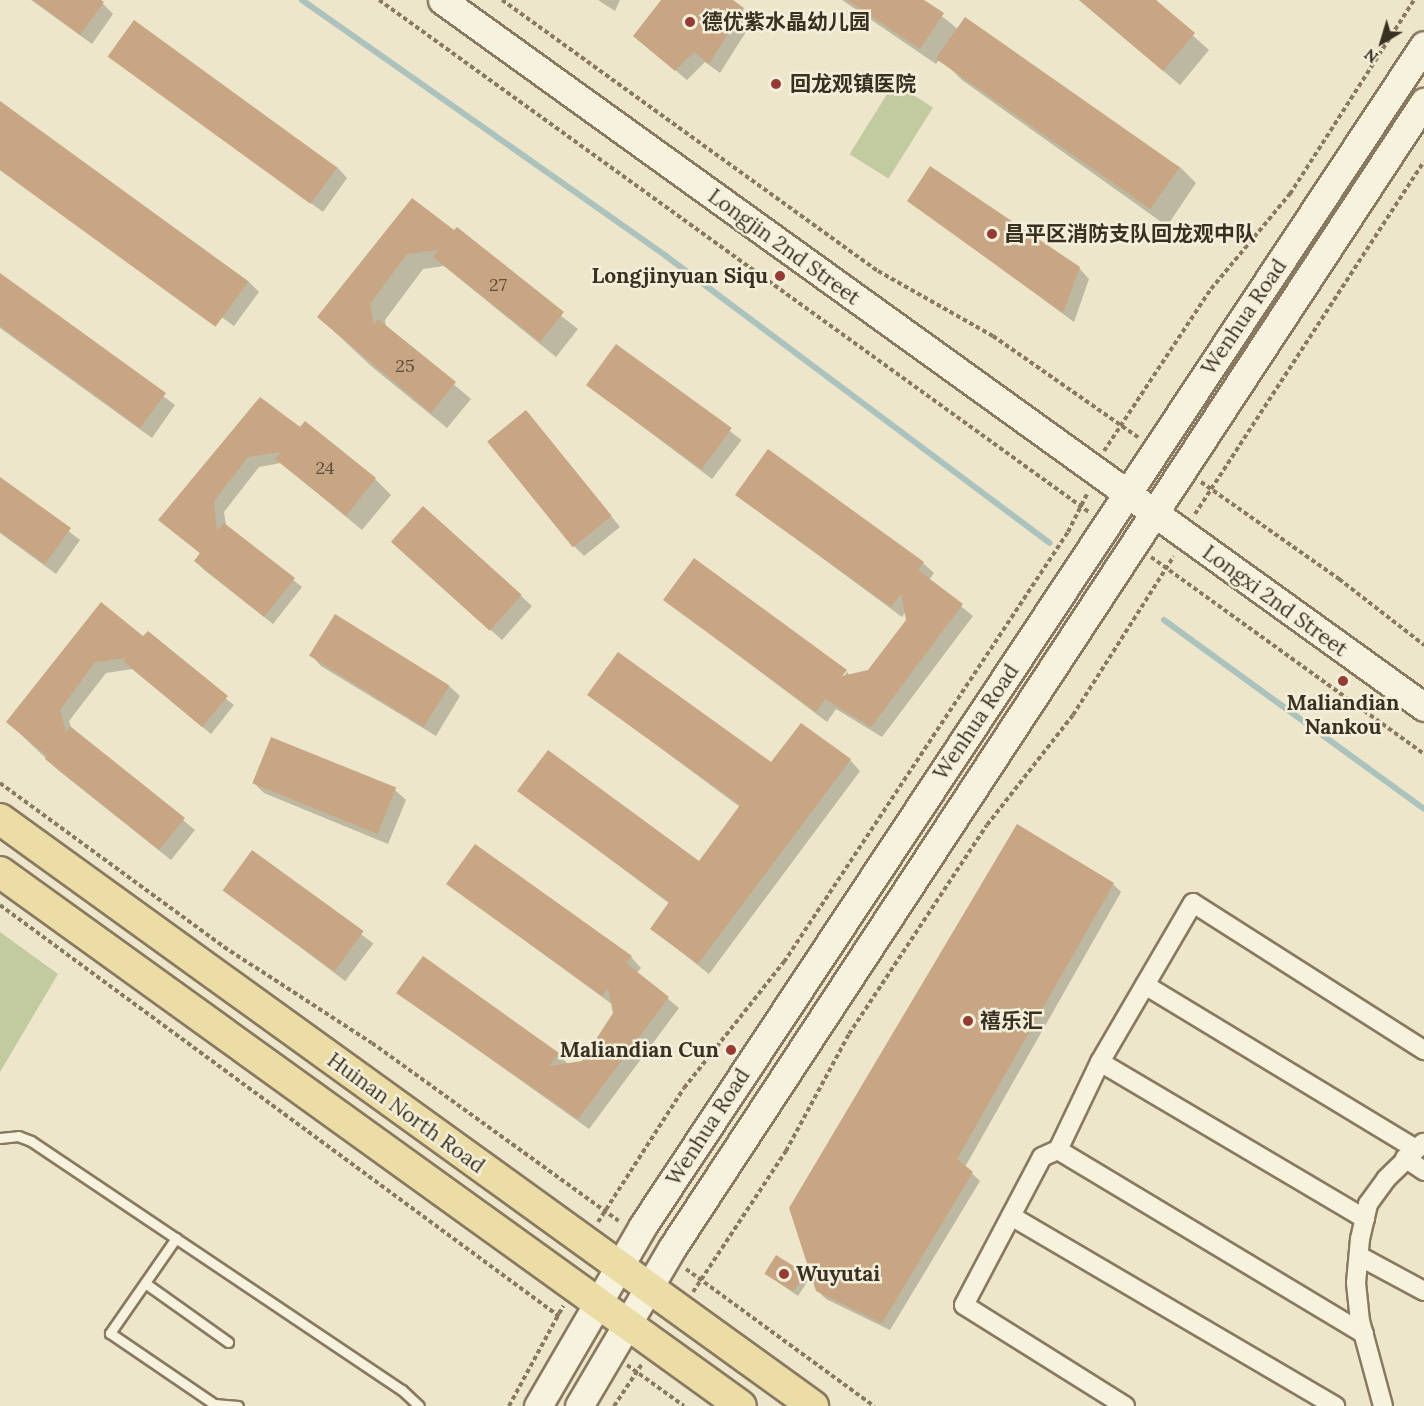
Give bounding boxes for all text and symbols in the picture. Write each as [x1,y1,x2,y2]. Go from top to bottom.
place label: 德优紫水晶幼儿园 [702,9,870,35]
north arrow [1352,12,1412,72]
marker: 德优紫水晶幼儿园 [683,15,697,29]
text: N [1360,44,1382,68]
place label: 回龙观镇医院 [790,71,916,97]
marker: 回龙观镇医院 [767,75,785,93]
street label: Longjin 2nd Street [703,183,865,311]
place label: 昌平区消防支队回龙观中队 [1004,221,1256,247]
marker: 昌平区消防支队回龙观中队 [985,227,999,241]
street label: Wenhua Road [1196,254,1292,380]
place label: Longjinyuan Siqu [591,263,768,289]
marker: Longjinyuan Siqu [773,269,787,283]
house number: 27 [489,274,507,296]
house number: 25 [395,355,415,377]
house number: 24 [315,457,335,479]
street label: Longxi 2nd Street [1198,540,1352,662]
street label: Wenhua Road [928,659,1024,785]
marker: Maliandian Nankou [1336,674,1350,688]
place label: Maliandian Nankou [1287,690,1399,740]
place label: 禧乐汇 [980,1008,1043,1034]
marker: 禧乐汇 [961,1014,975,1028]
place label: Maliandian Cun [560,1037,719,1063]
marker: Maliandian Cun [724,1043,738,1057]
street label: Huinan North Road [322,1047,490,1179]
street label: Wenhua Road [661,1064,755,1190]
place label: Wuyutai [796,1261,880,1287]
marker: Wuyutai [777,1267,791,1281]

